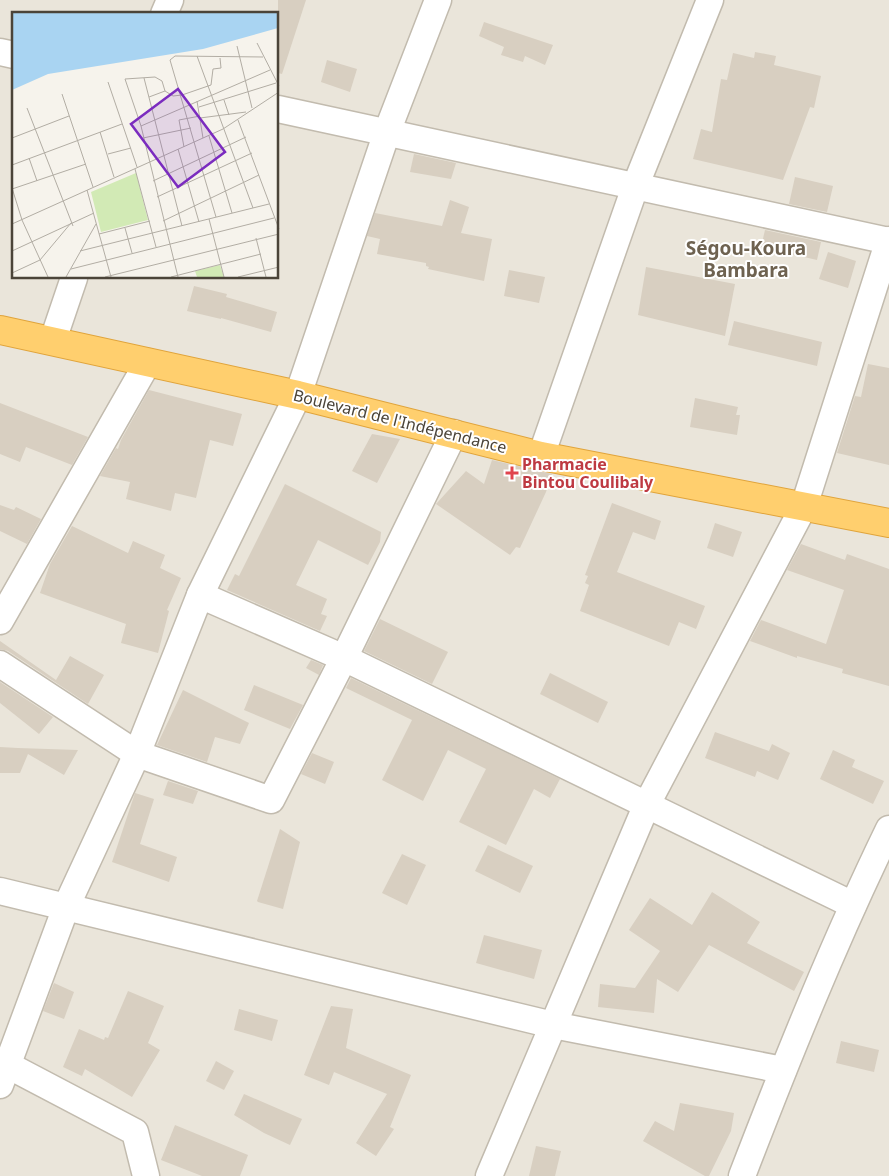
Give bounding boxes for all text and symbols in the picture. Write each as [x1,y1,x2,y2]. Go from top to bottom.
inset map [12,12,279,279]
district label: Ségou-Koura Bambara [686,235,806,283]
street label: Boulevard de l'Indépendance [291,384,509,458]
place label: Pharmacie Bintou Coulibaly [522,453,654,493]
marker: Pharmacie Bintou Coulibaly [506,467,518,479]

